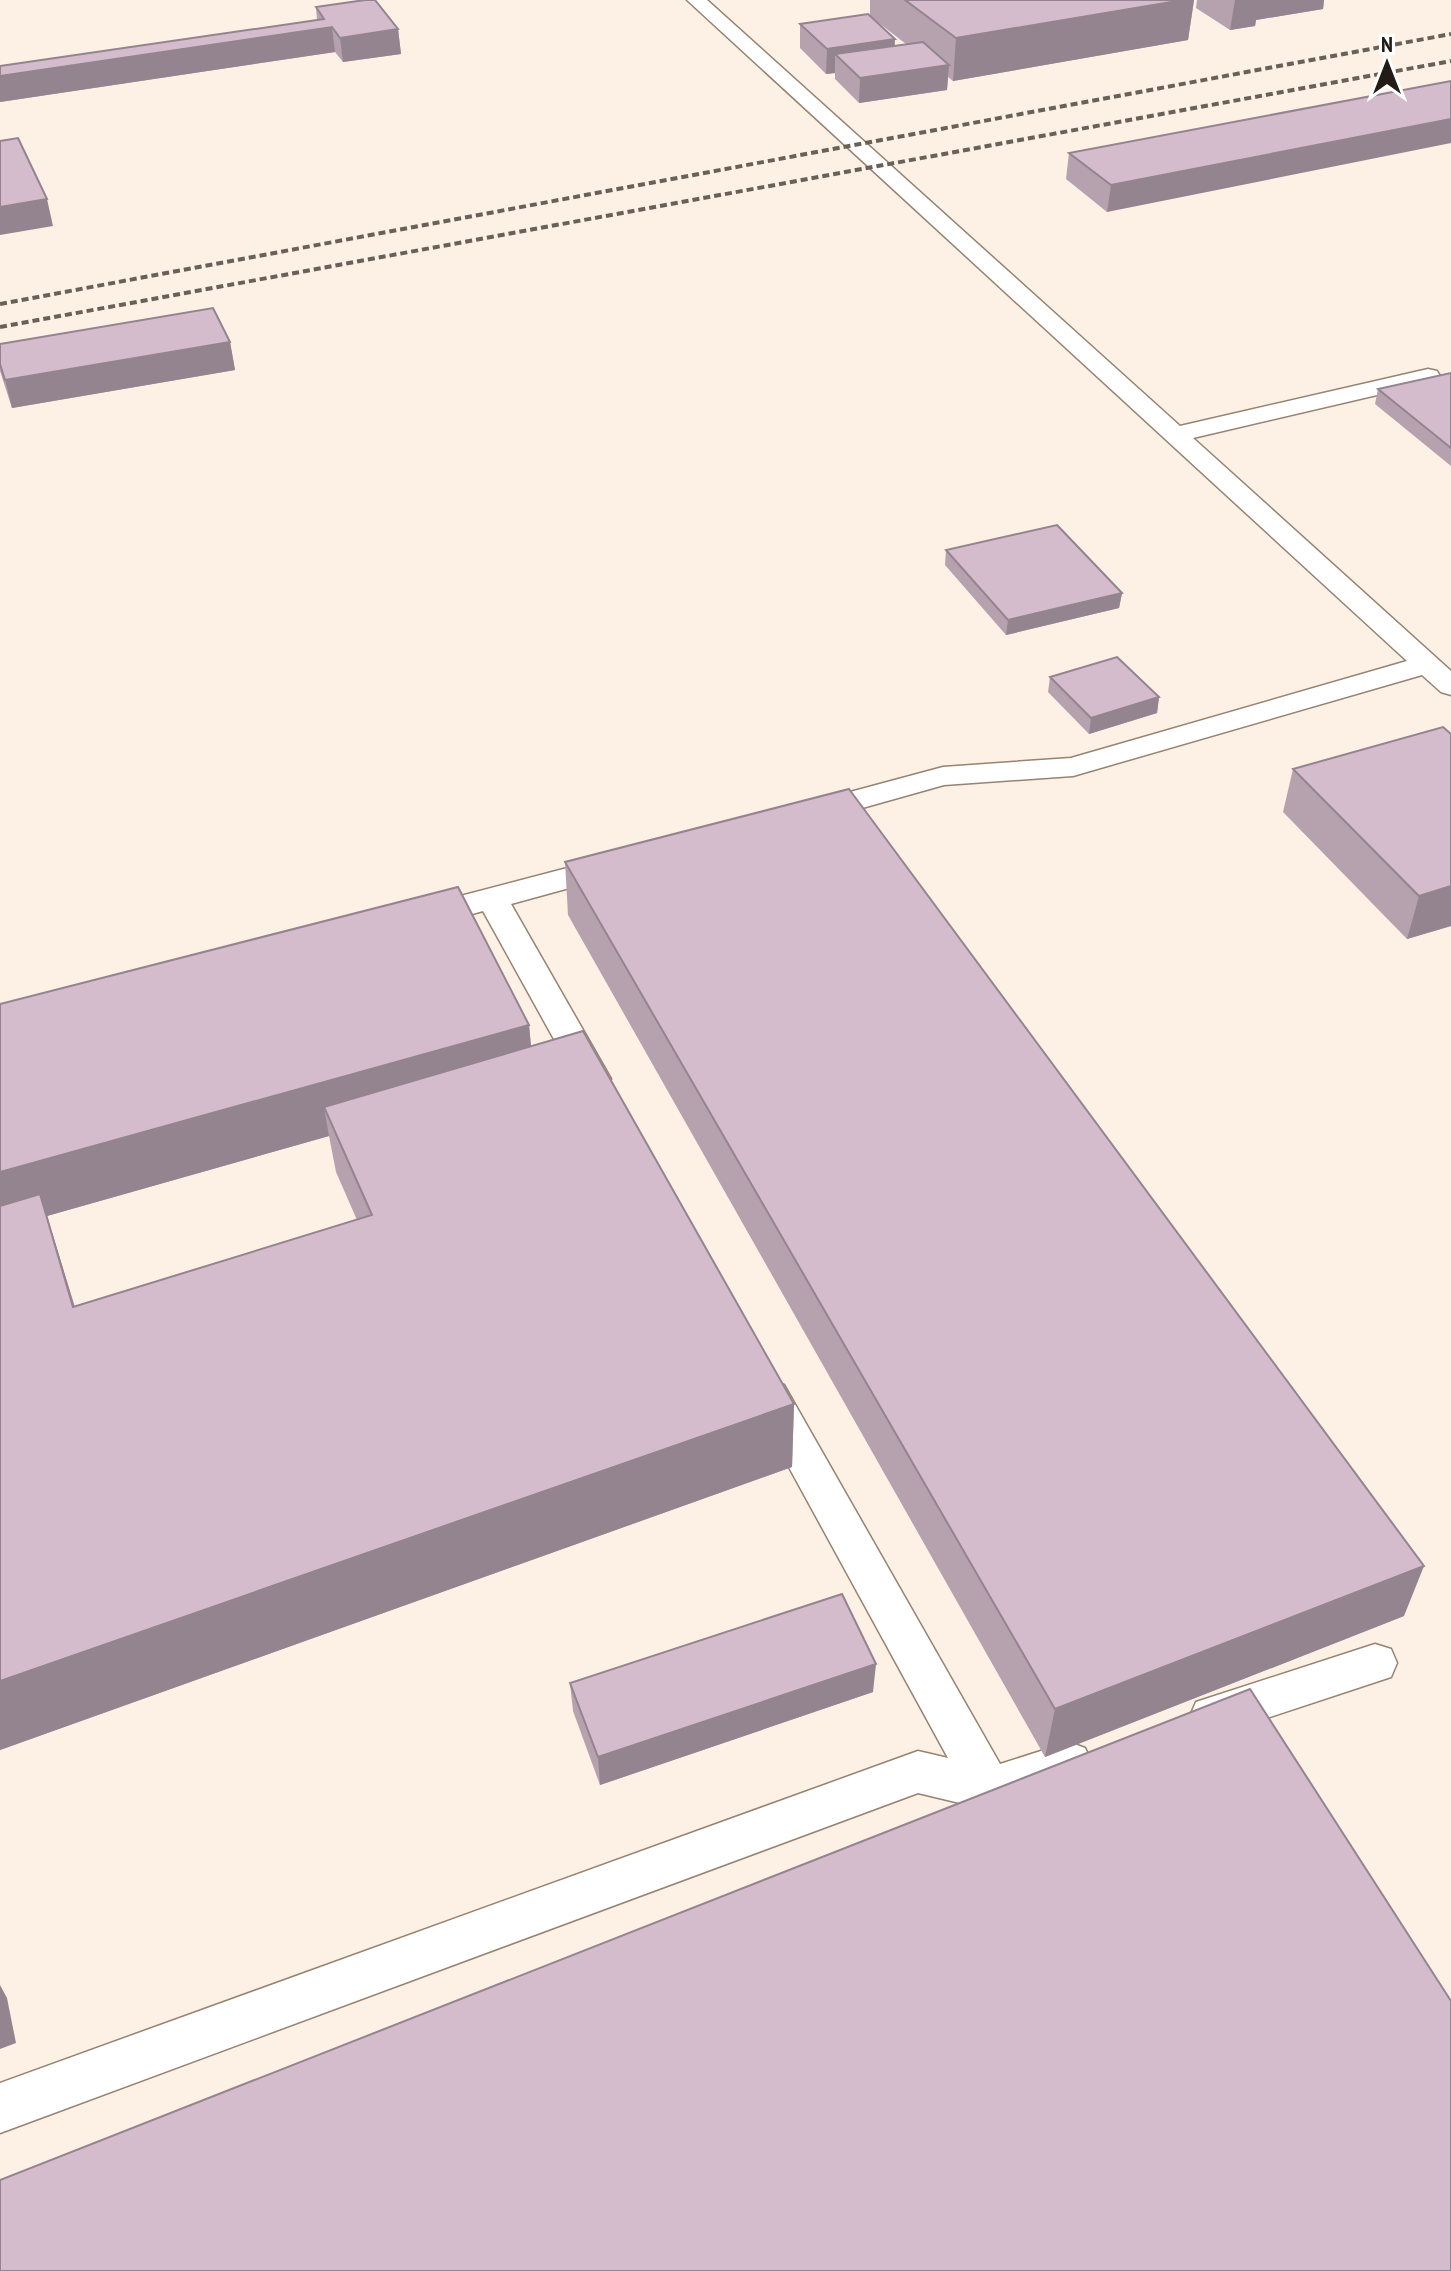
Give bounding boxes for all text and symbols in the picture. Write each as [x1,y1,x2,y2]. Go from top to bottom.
north arrow [1347,24,1427,104]
text: N [1381,30,1393,58]

